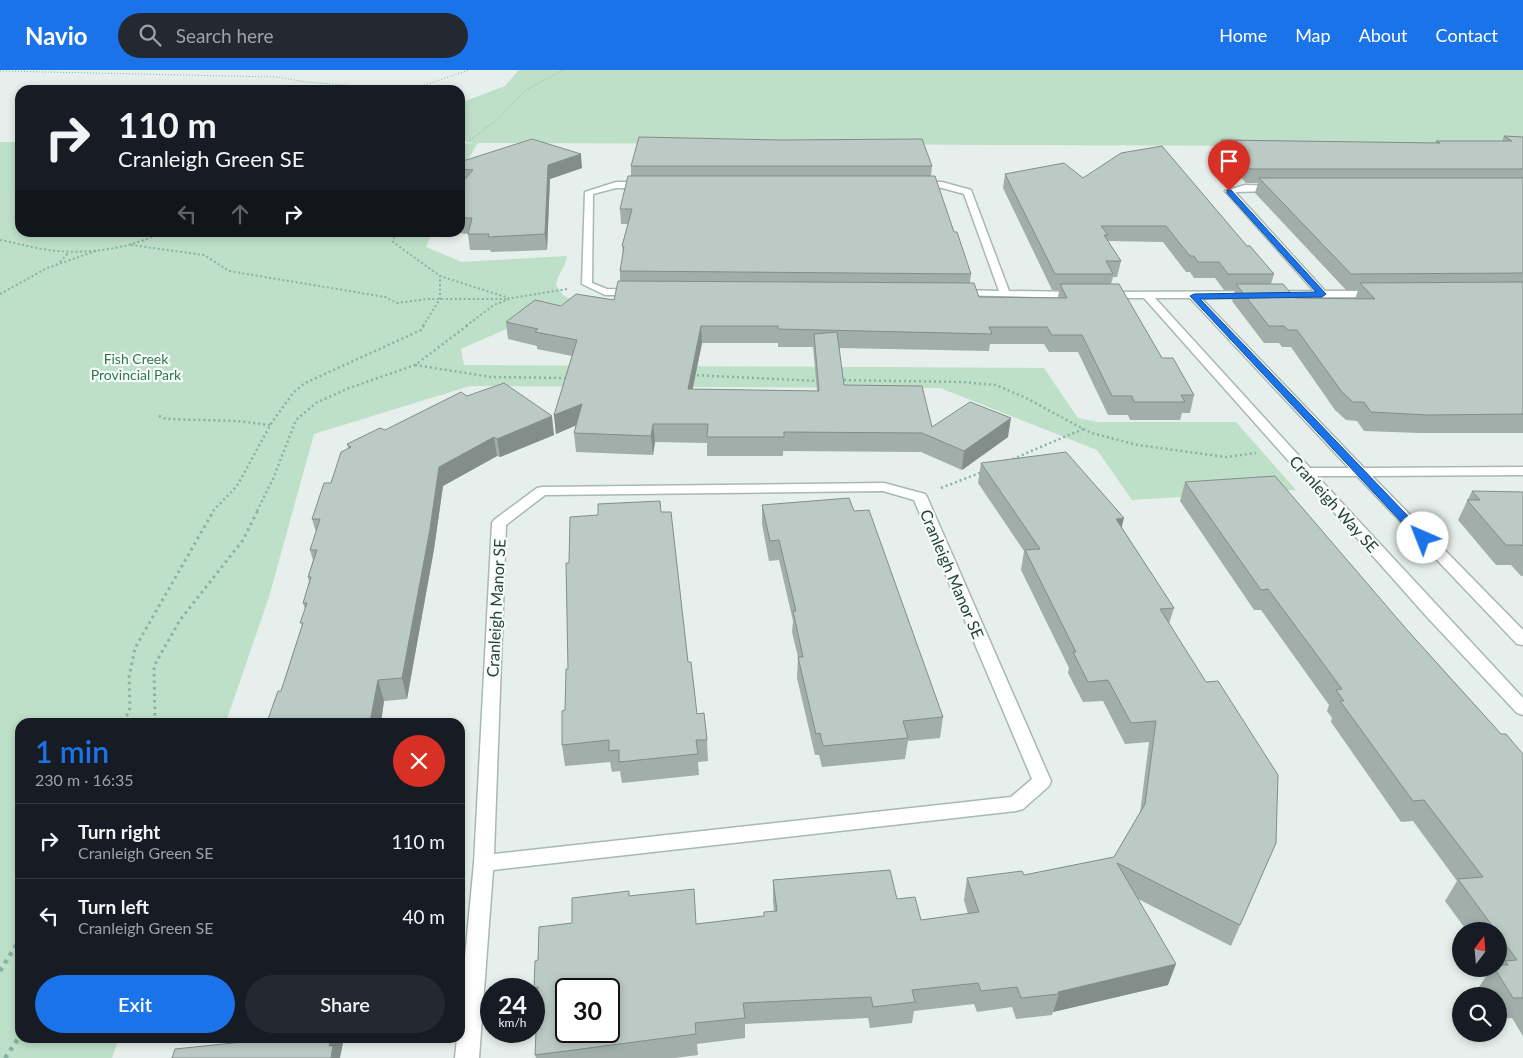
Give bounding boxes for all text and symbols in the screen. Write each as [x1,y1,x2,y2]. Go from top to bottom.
search box [118,13,468,58]
text: Navio [25,21,88,50]
icon: search [136,21,164,49]
text: Search here [176,24,274,47]
text: Home [1219,24,1267,46]
text: Map [1295,24,1331,46]
text: About [1359,24,1408,46]
text: Contact [1436,24,1498,46]
text: 110 m [118,103,217,145]
icon: right [35,105,100,170]
pin [1208,140,1250,191]
text: Cranleigh Green SE [118,145,304,172]
icon: arrive [1215,147,1243,175]
icon: left [173,200,201,228]
icon: ahead [226,200,254,228]
icon: right [279,200,307,228]
park label: Fish Creek Provincial Park [91,350,182,383]
street label: Cranleigh Way SE [1286,451,1383,556]
street label: Cranleigh Manor SE [917,506,988,641]
position arrow [1396,511,1448,563]
street label: Cranleigh Manor SE [482,538,509,678]
text: 1 min [35,733,109,769]
button: close [393,735,445,787]
text: 230 m · 16:35 [35,770,134,789]
text: Turn right [78,820,160,843]
icon: right [35,827,63,855]
text: 110 m [391,830,445,853]
text: Cranleigh Green SE [78,843,214,862]
text: Turn left [78,895,149,918]
icon: left [35,902,63,930]
text: 40 m [402,905,445,928]
text: Cranleigh Green SE [78,918,214,937]
north arrow [1452,922,1508,978]
map controls [1452,922,1507,1042]
button: Exit [35,975,235,1033]
button: Share [245,975,445,1033]
speed limit sign: 30 [555,978,620,1043]
button: search [1452,987,1507,1042]
text: 24 [498,989,527,1019]
text: km/h [498,1015,527,1030]

